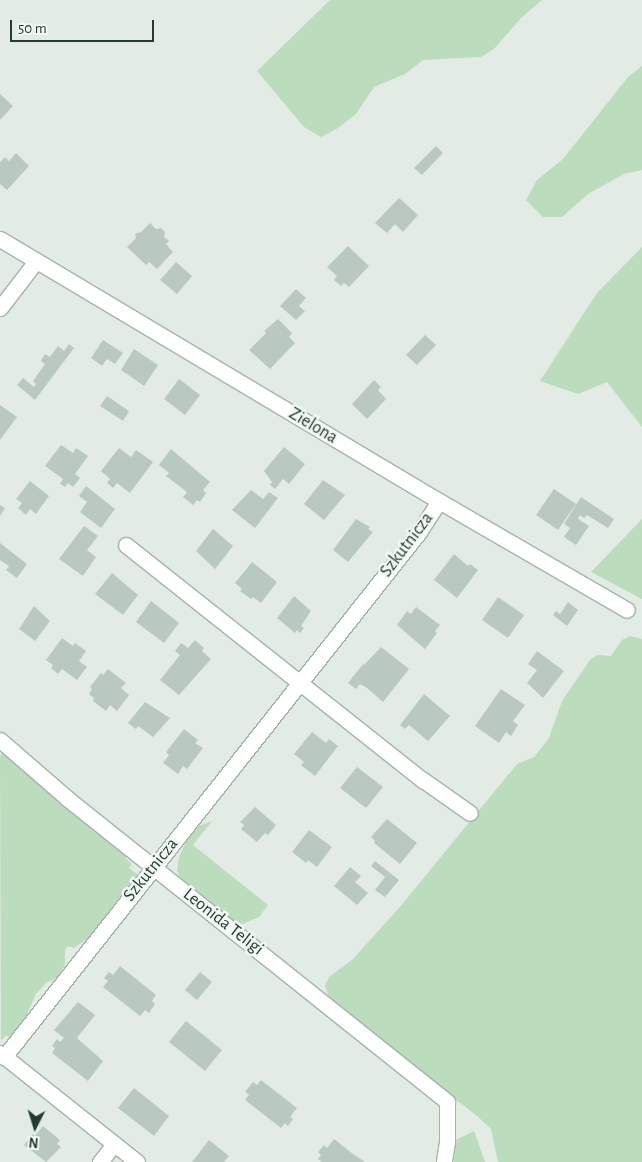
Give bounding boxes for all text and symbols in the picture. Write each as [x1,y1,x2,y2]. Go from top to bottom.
scale bar [12,10,156,42]
text: 50 m [18,21,47,36]
street label: Zielona [285,403,341,449]
street label: Szkutnicza [376,508,438,582]
street label: Szkutnicza [119,834,183,906]
street label: Leonida Teligi [178,884,268,960]
north arrow [10,1102,60,1152]
text: N [28,1135,39,1149]

